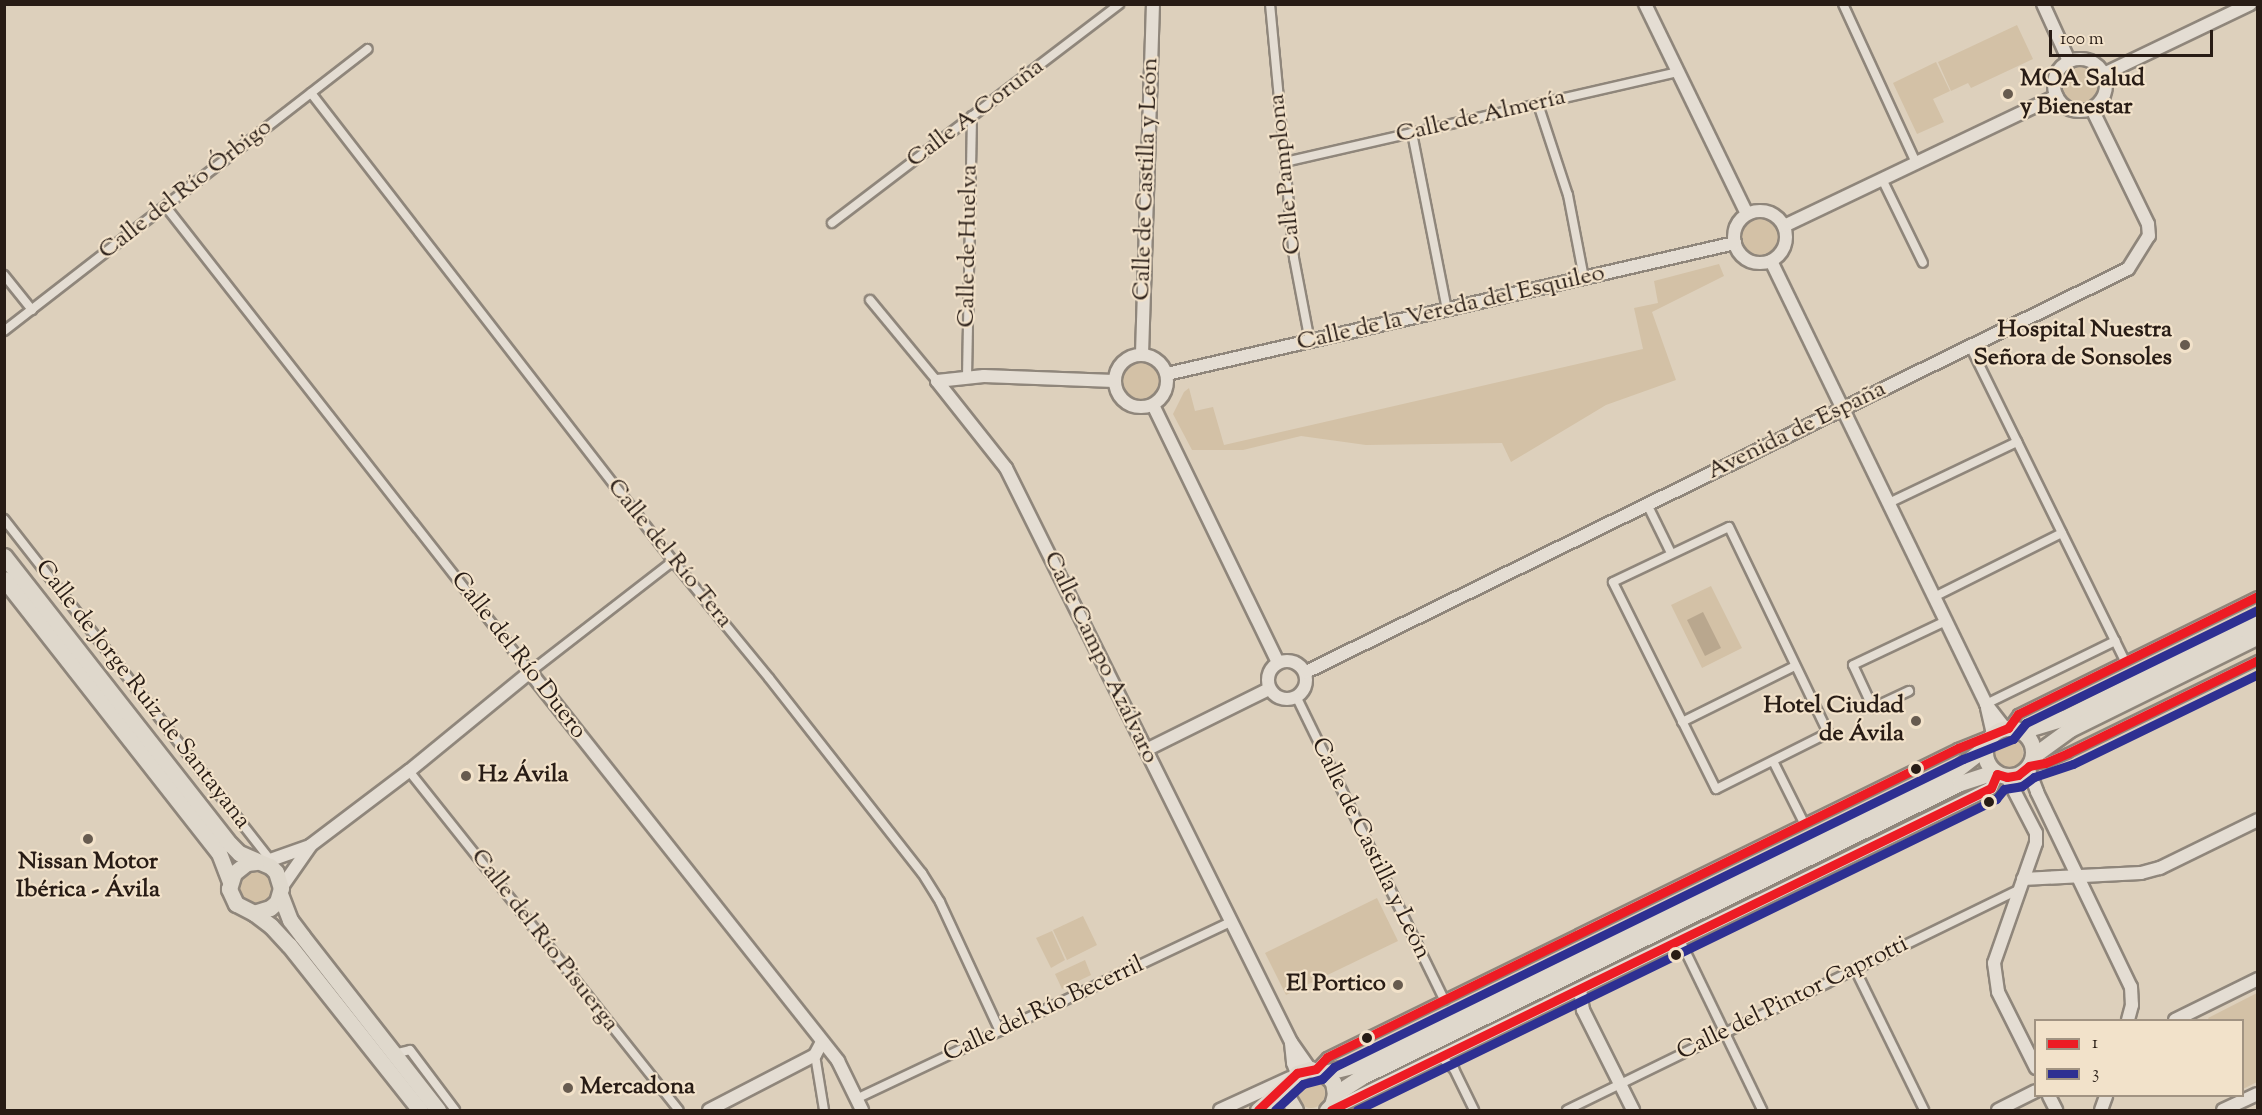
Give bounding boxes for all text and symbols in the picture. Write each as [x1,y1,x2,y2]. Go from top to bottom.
scale bar [2052,18,2216,56]
text: 100 m [2060,27,2104,53]
street label: Calle A Coruña [902,53,1050,175]
street label: Calle de Castilla y León [1128,57,1166,301]
place label: MOA Salud y Bienestar [2020,66,2145,122]
street label: Calle de Almería [1393,84,1569,150]
marker: MOA Salud y Bienestar [2001,87,2015,101]
street label: Calle Pamplona [1263,92,1309,256]
street label: Calle del Río Órbigo [94,113,278,267]
street label: Calle de Huelva [953,164,985,328]
street label: Calle de la Vereda del Esquileo [1294,260,1608,358]
place label: Hospital Nuestra Señora de Sonsoles [1974,317,2172,373]
marker: Hospital Nuestra Señora de Sonsoles [2176,336,2194,354]
street label: Avenida de España [1703,375,1891,487]
street label: Calle del Río Tera [600,473,738,635]
street label: Calle Campo Azálvaro [1036,547,1164,769]
street label: Calle de Jorge Ruiz de Santayana [28,555,256,835]
street label: Calle del Río Duero [444,567,592,745]
place label: Hotel Ciudad de Ávila [1764,693,1904,749]
marker: Hotel Ciudad de Ávila [1909,714,1923,728]
street label: Calle de Castilla y León [1304,733,1436,965]
place label: H2 Ávila [478,762,569,790]
unlabelled marker [1910,763,1922,775]
marker: H2 Ávila [459,769,473,783]
unlabelled marker [1983,796,1995,808]
marker: Nissan Motor Ibérica - Ávila [81,832,95,846]
street label: Calle del Río Pisuerga [464,844,624,1038]
place label: Nissan Motor Ibérica - Ávila [16,849,160,905]
street label: Calle del Pintor Caprotti [1673,930,1913,1068]
unlabelled marker [1670,949,1682,961]
street label: Calle del Río Becerril [939,951,1149,1069]
place label: El Portico [1286,971,1386,999]
marker: El Portico [1391,978,1405,992]
legend [2034,1019,2244,1097]
text: 1 [2092,1031,2098,1057]
unlabelled marker [1361,1032,1373,1044]
text: 3 [2092,1061,2099,1087]
place label: Mercadona [580,1074,695,1102]
marker: Mercadona [561,1081,575,1095]

